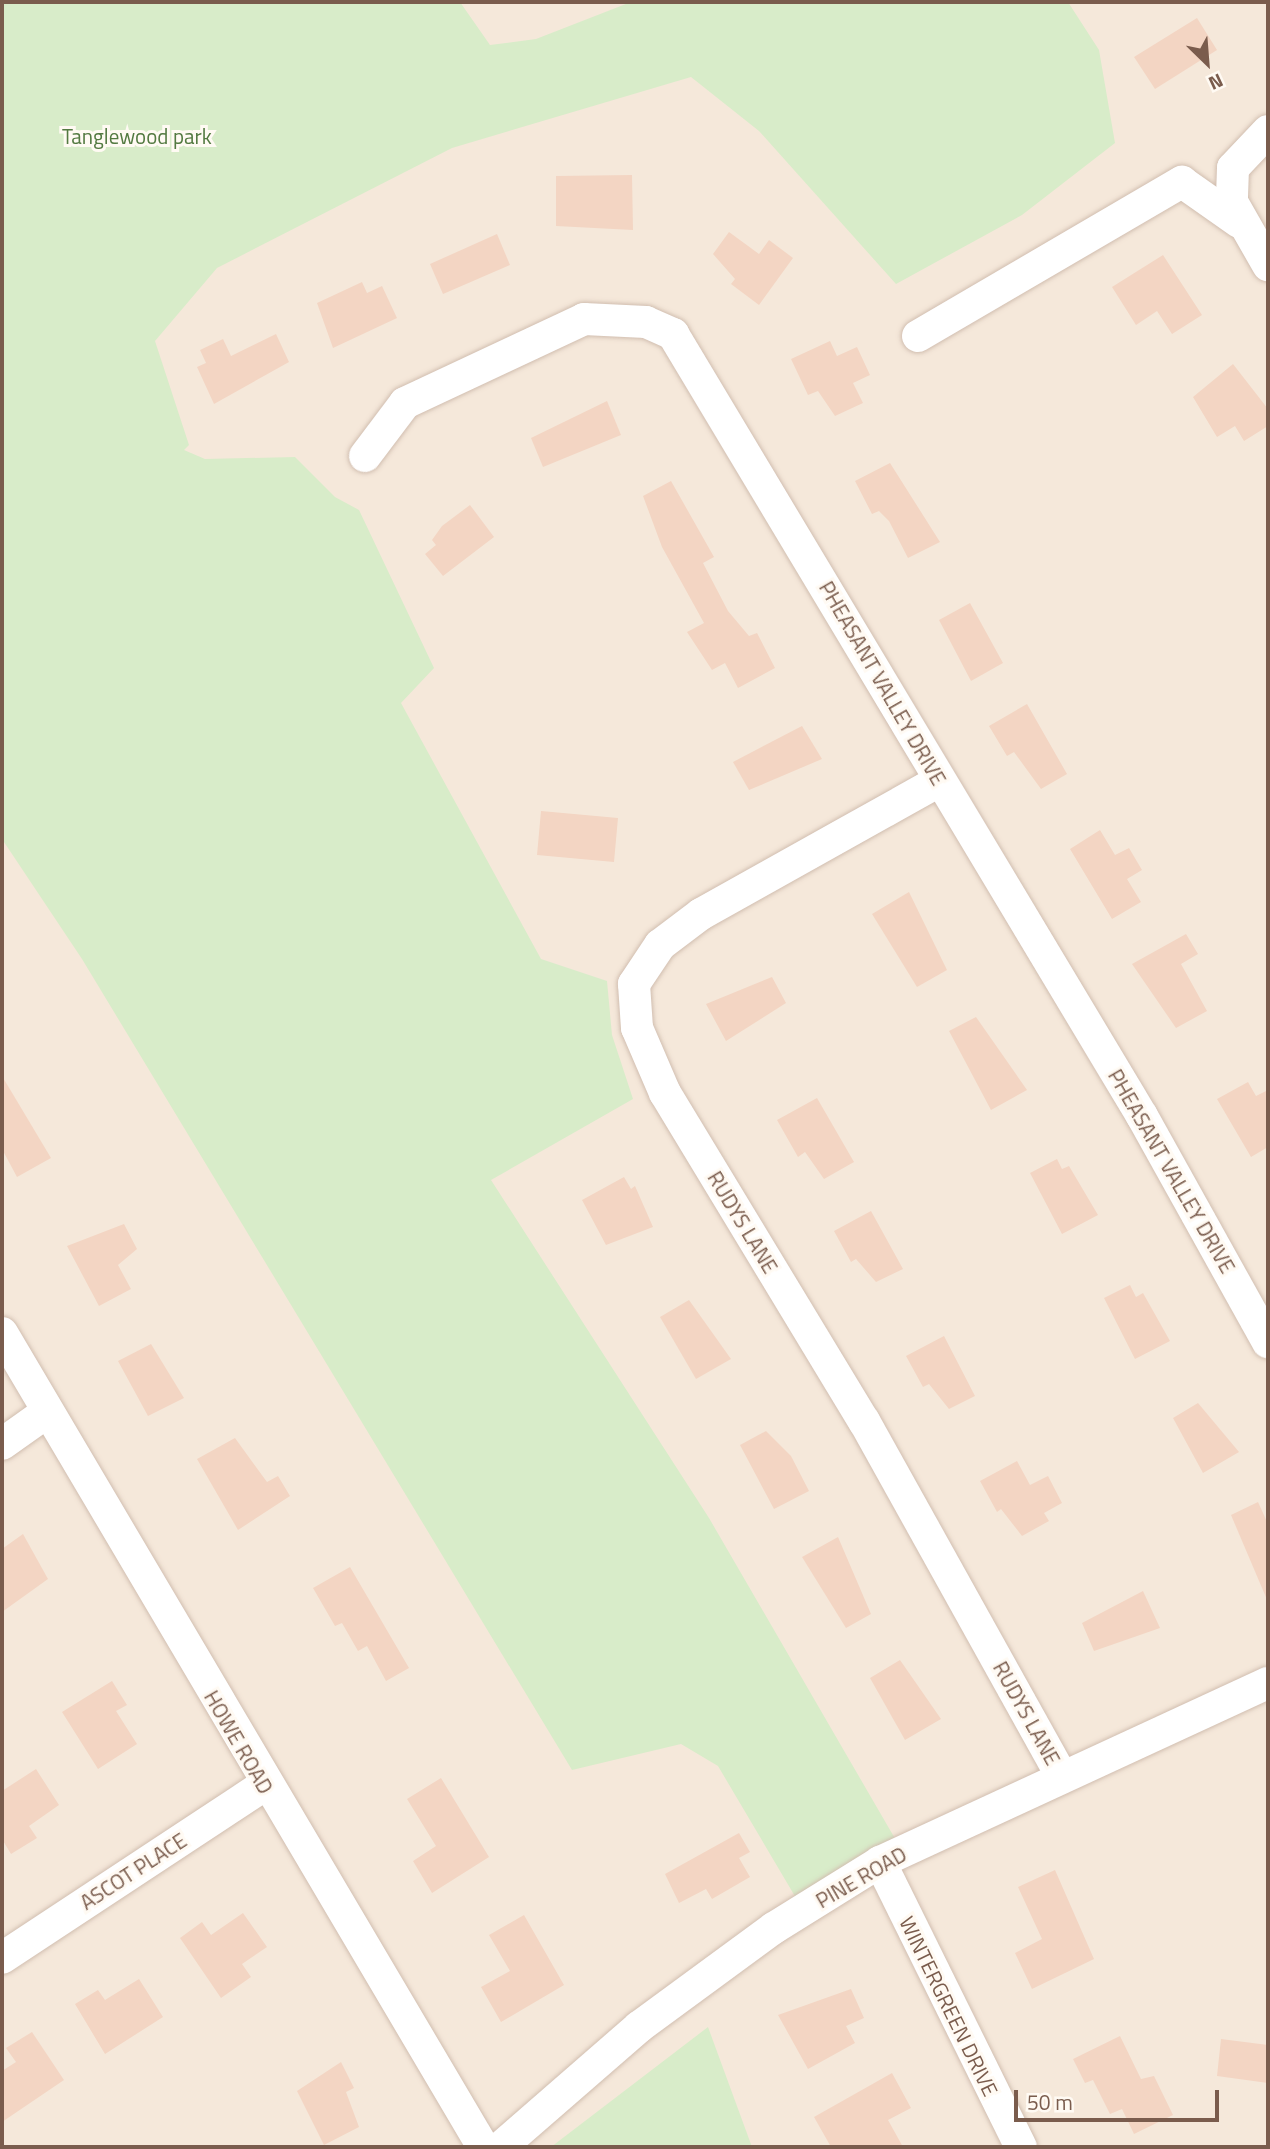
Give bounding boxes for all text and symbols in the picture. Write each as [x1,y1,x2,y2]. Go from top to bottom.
north arrow [1172,28,1242,98]
text: N [1204,67,1228,98]
park label: Tanglewood park [62,123,212,149]
street label: PHEASANT VALLEY DRIVE [814,576,952,790]
street label: PHEASANT VALLEY DRIVE [1103,1064,1241,1278]
street label: RUDYS LANE [703,1166,783,1278]
street label: RUDYS LANE [988,1657,1066,1769]
street label: HOWE ROAD [199,1686,279,1798]
street label: ASCOT PLACE [75,1827,191,1915]
street label: PINE ROAD [811,1841,911,1913]
street label: WINTERGREEN DRIVE [895,1912,1003,2100]
scale bar [1018,2076,1223,2120]
text: 50 m [1027,2086,1073,2118]

